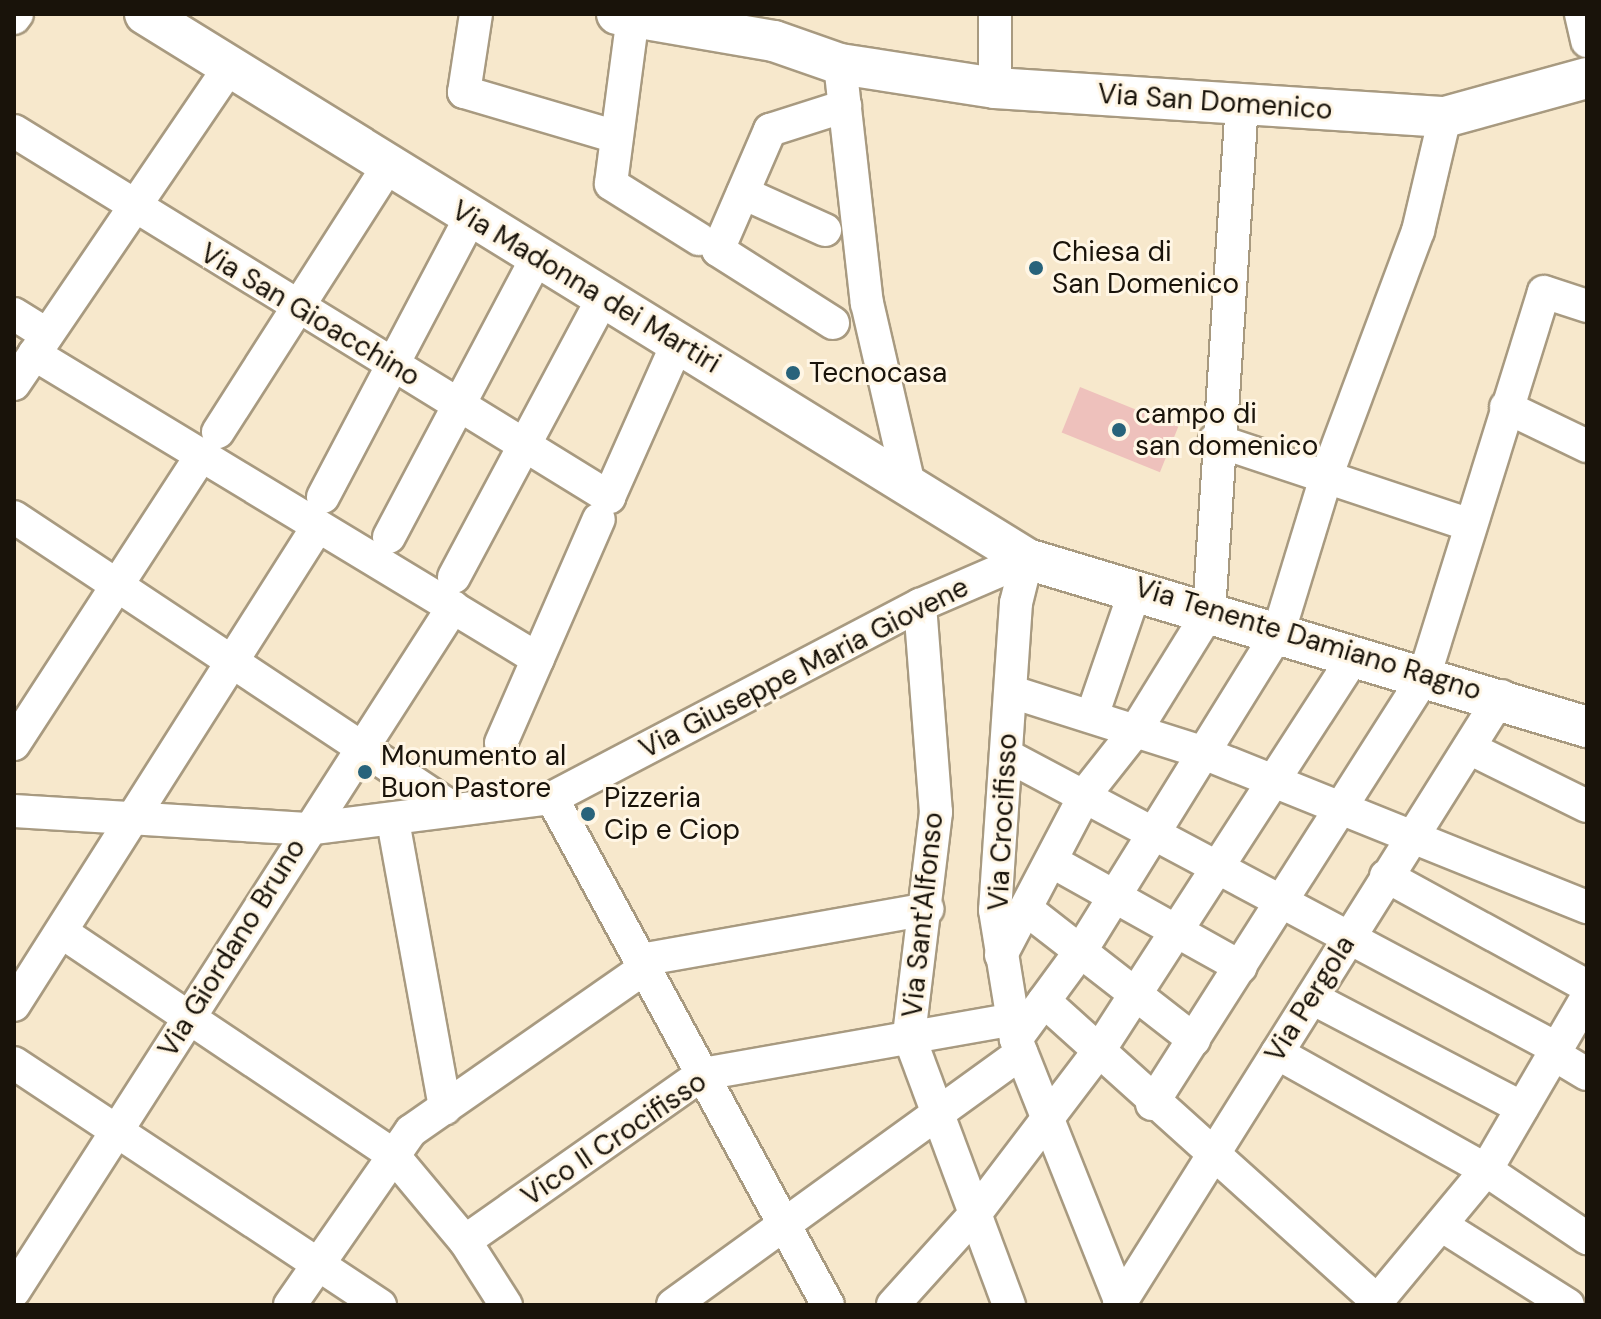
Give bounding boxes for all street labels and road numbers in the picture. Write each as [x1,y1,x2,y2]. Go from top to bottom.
street label: Via San Domenico [1096,77,1334,127]
street label: Via Madonna dei Martiri [446,193,726,381]
street label: Via San Gioacchino [194,236,426,394]
street label: Via Giuseppe Maria Giovene [634,570,974,766]
street label: Via Tenente Damiano Ragno [1131,570,1485,708]
street label: Via Crocifisso [982,732,1024,912]
street label: Via Sant'Alfonso [895,811,951,1019]
street label: Via Giordano Bruno [151,833,313,1063]
street label: Via Pergola [1258,930,1362,1068]
street label: Vico II Crocifisso [515,1065,713,1213]

